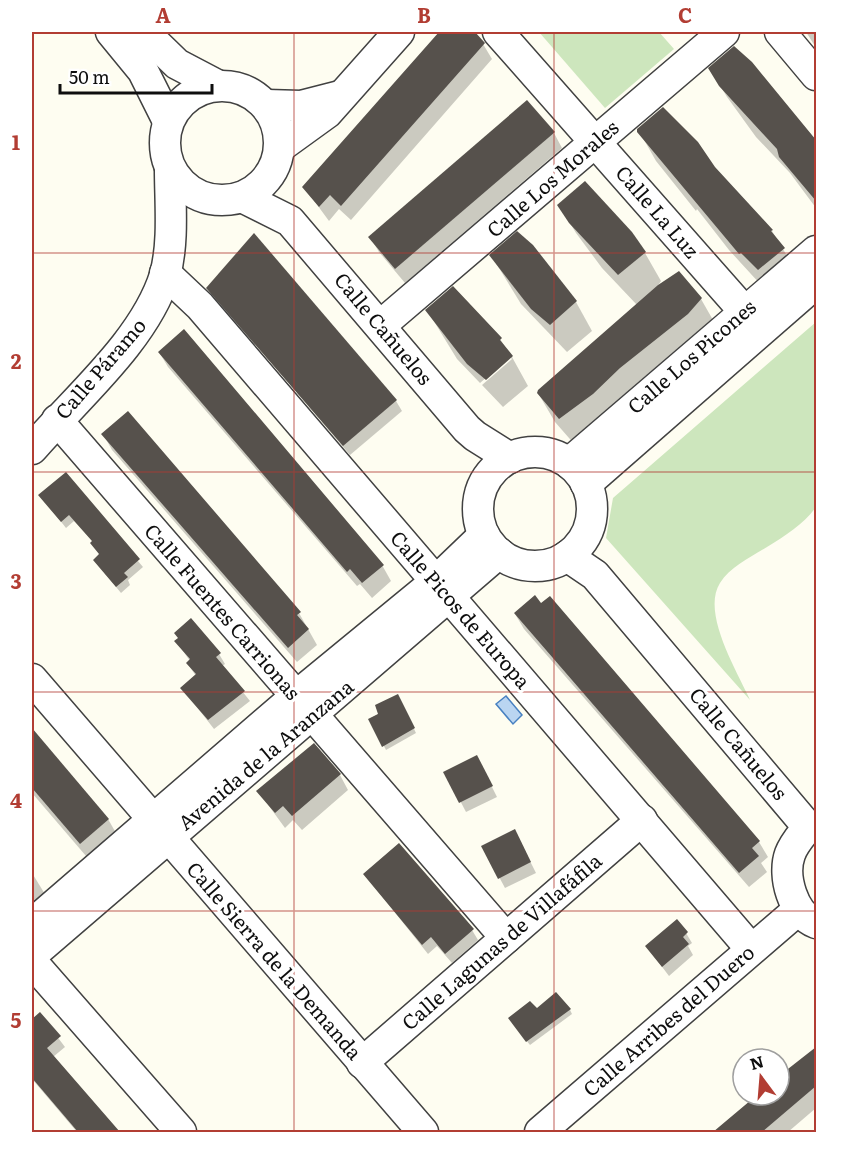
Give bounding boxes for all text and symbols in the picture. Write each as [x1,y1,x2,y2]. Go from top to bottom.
text: A [155,0,171,29]
text: B [417,0,431,29]
text: C [678,0,692,29]
scale bar [60,57,212,95]
text: 50 m [69,63,110,90]
street label: Calle Los Morales [479,112,624,243]
text: 1 [12,126,20,156]
street label: Calle La Luz [610,158,708,264]
street label: Calle Cañuelos [328,265,441,391]
street label: Calle Los Picones [620,291,762,420]
street label: Calle Páramo [47,310,152,425]
text: 2 [11,345,22,375]
street label: Calle Fuentes Carrionas [138,516,309,705]
street label: Calle Picos de Europa [384,523,539,694]
text: 3 [10,565,22,595]
street label: Avenida de la Aranzana [170,671,359,836]
street label: Calle Cañuelos [683,680,796,806]
text: 4 [10,784,22,814]
street label: Calle Lagunas de Villafáfila [394,845,608,1036]
street label: Calle Sierra de la Demanda [181,854,370,1066]
street label: Calle Arribes del Duero [575,936,760,1103]
text: 5 [11,1004,22,1034]
north arrow [731,1047,791,1107]
text: N [747,1048,766,1075]

